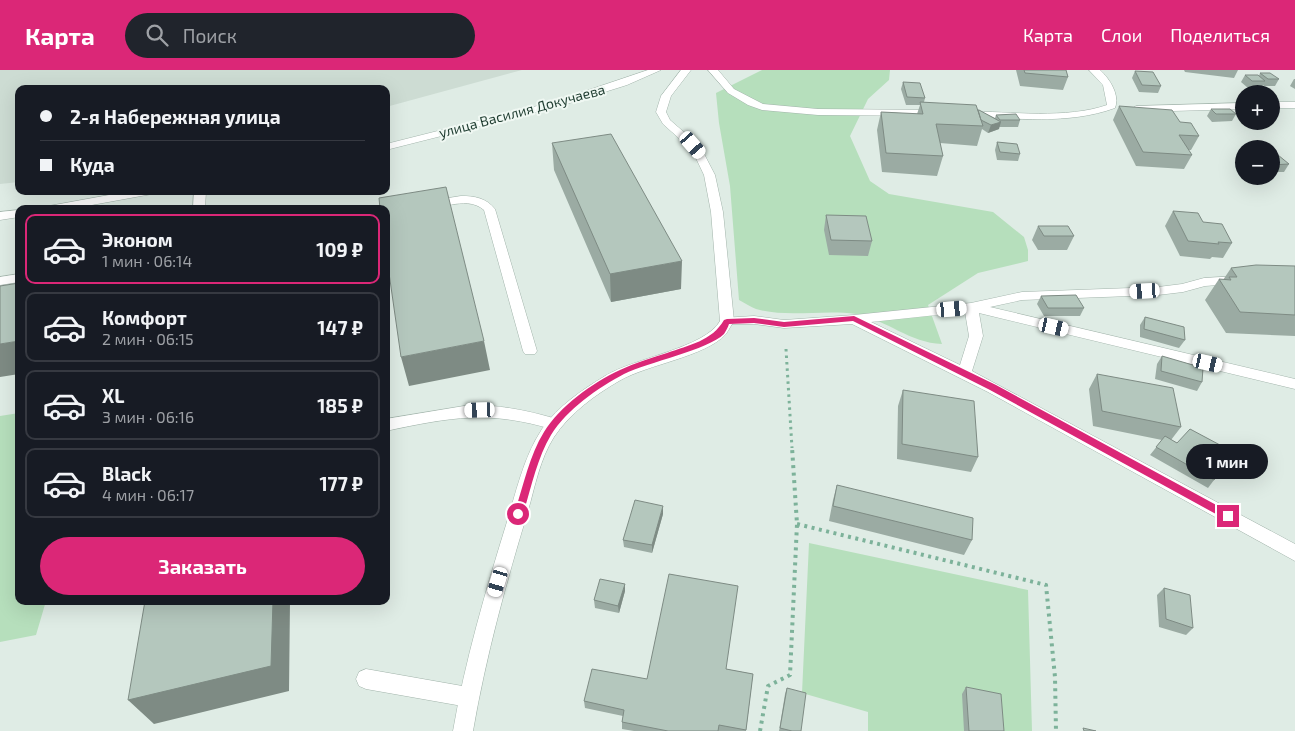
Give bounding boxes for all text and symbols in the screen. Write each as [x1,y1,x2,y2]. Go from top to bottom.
search box [125,13,475,58]
text: Карта [25,21,95,50]
icon: search [143,21,171,49]
text: Поиск [183,24,237,47]
text: Карта [1023,24,1073,46]
text: Слои [1101,24,1142,46]
text: Поделиться [1170,24,1270,46]
street label: улица Василия Докучаева [437,80,607,141]
map controls [1235,85,1280,185]
button: + [1235,85,1280,130]
text: 2-я Набережная улица [70,105,281,128]
car [677,129,708,161]
button: − [1235,140,1280,185]
text: Куда [70,153,115,176]
icon: car [42,227,87,272]
text: Эконом [102,228,173,251]
text: 109 ₽ [316,238,363,261]
text: 1 мин · 06:14 [102,251,192,270]
car [1129,283,1160,299]
car [936,300,967,318]
icon: car [42,305,87,350]
text: Комфорт [102,306,187,329]
text: 147 ₽ [317,316,363,339]
car [1037,316,1070,338]
text: 2 мин · 06:15 [102,329,194,348]
car [1191,352,1224,374]
icon: car [42,383,87,428]
text: XL [102,384,124,407]
text: 185 ₽ [317,394,363,417]
car [464,402,495,418]
text: 3 мин · 06:16 [102,407,194,426]
callout: 1 мин [1187,444,1269,478]
text: 1 мин [1206,452,1248,471]
icon: car [42,461,87,506]
text: Black [102,462,152,485]
text: 177 ₽ [319,472,363,495]
text: 4 мин · 06:17 [102,485,194,504]
route start [507,503,529,525]
route end [1217,505,1239,527]
button: Заказать [40,537,365,595]
car [486,565,509,599]

